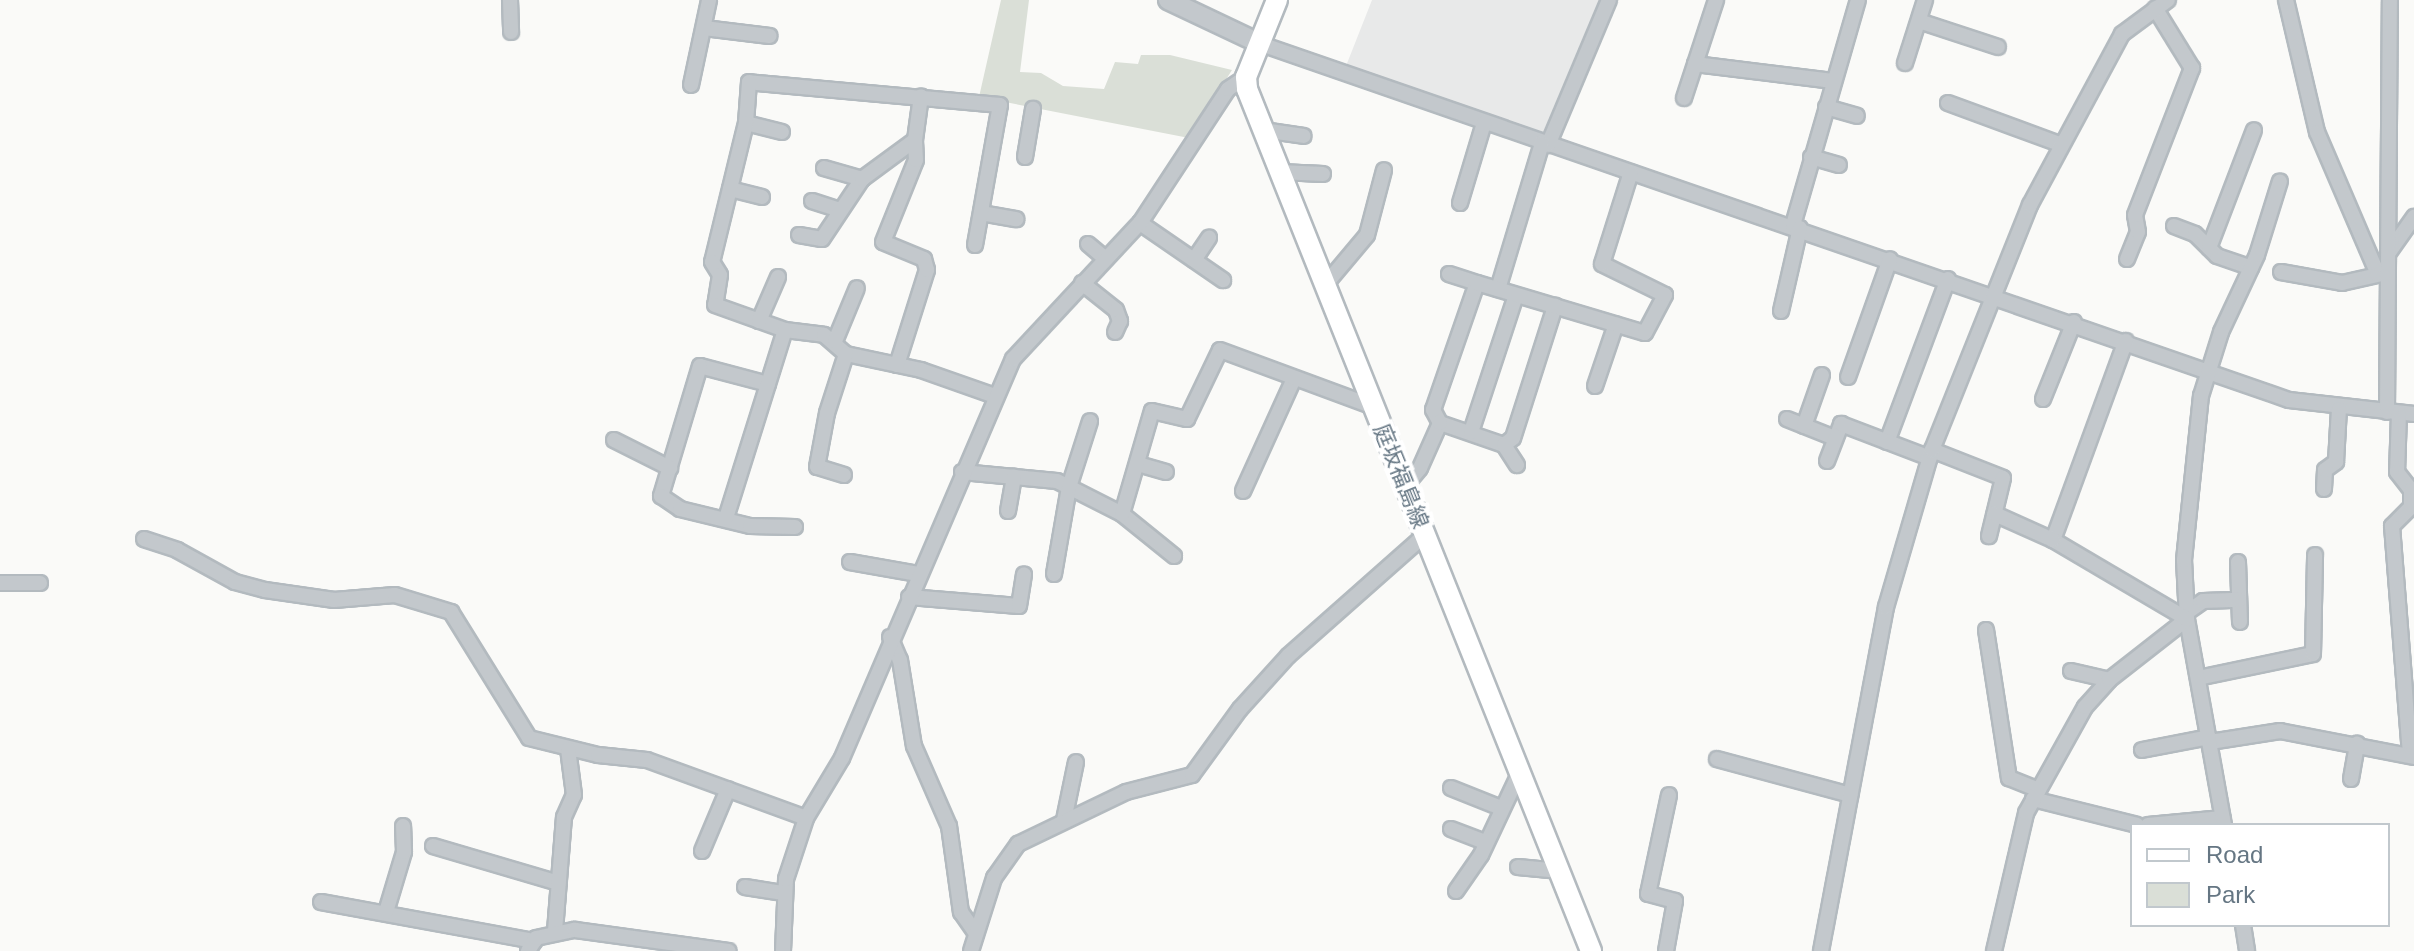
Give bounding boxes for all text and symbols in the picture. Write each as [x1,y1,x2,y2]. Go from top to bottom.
street label: 庭坂福島線 [1368,420,1434,532]
legend [2130,823,2390,927]
text: Road [2206,841,2263,868]
text: Park [2206,881,2255,908]

